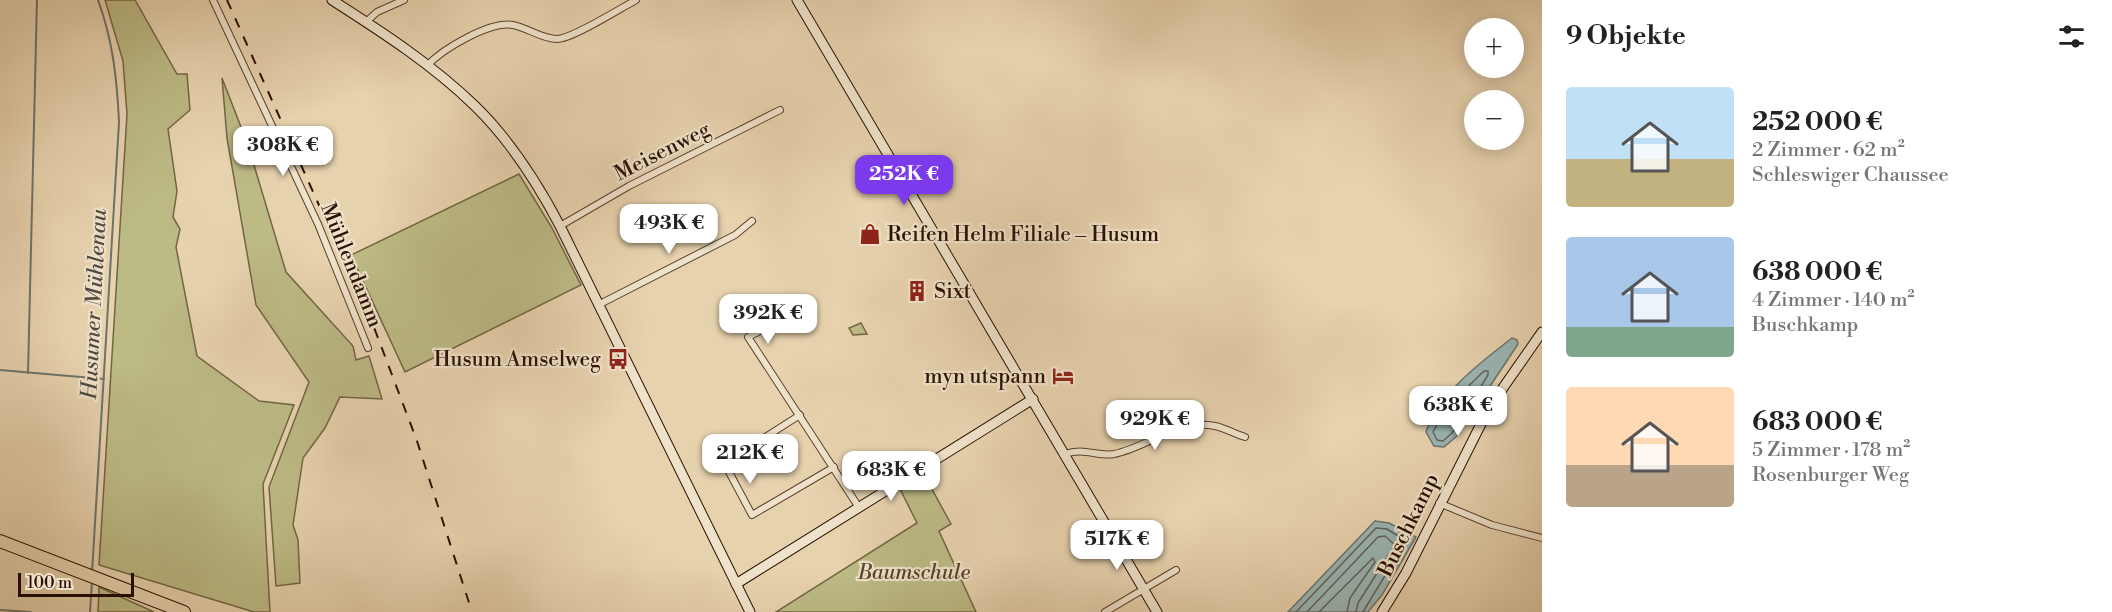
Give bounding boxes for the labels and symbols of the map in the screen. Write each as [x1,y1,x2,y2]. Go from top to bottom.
street label: Meisenweg [610,117,715,187]
pin: 308K € [234,126,332,177]
pin: 252K € [855,155,953,206]
street label: Mühlendamm [314,199,388,331]
pin: 493K € [620,204,718,255]
water label: Husumer Mühlenau [76,207,113,401]
shop icon: Reifen Helm Filiale – Husum [858,222,882,246]
place label: Reifen Helm Filiale – Husum [887,222,1159,248]
building icon: Sixt [905,279,929,303]
place label: Sixt [934,279,972,305]
pin: 392K € [719,294,817,345]
place label: Husum Amselweg [434,347,601,373]
bus stop icon: Husum Amselweg [606,347,630,371]
place label: myn utspann [924,364,1046,390]
hotel icon: myn utspann [1051,364,1075,388]
pin: 638K € [1409,386,1507,437]
pin: 929K € [1106,400,1204,451]
pin: 212K € [701,434,799,485]
pin: 683K € [842,451,940,502]
street label: Buschkamp [1372,470,1445,582]
pin: 517K € [1068,520,1166,571]
park label: Baumschule [857,560,970,586]
scale bar [18,570,134,598]

